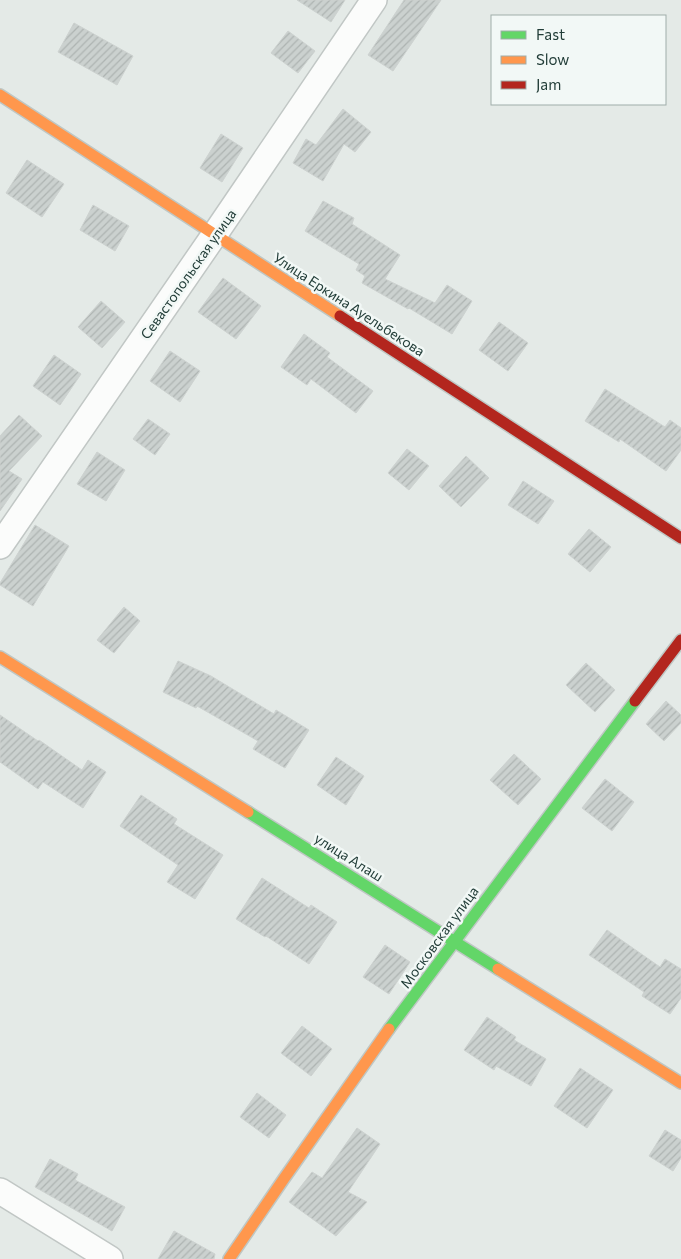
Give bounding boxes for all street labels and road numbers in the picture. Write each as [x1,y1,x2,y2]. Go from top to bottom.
street label: Севастопольская улица [137,206,239,342]
street label: Улица Еркина Ауельбекова [270,249,428,359]
street label: улица Алаш [312,829,386,885]
street label: Московская улица [396,883,482,991]

